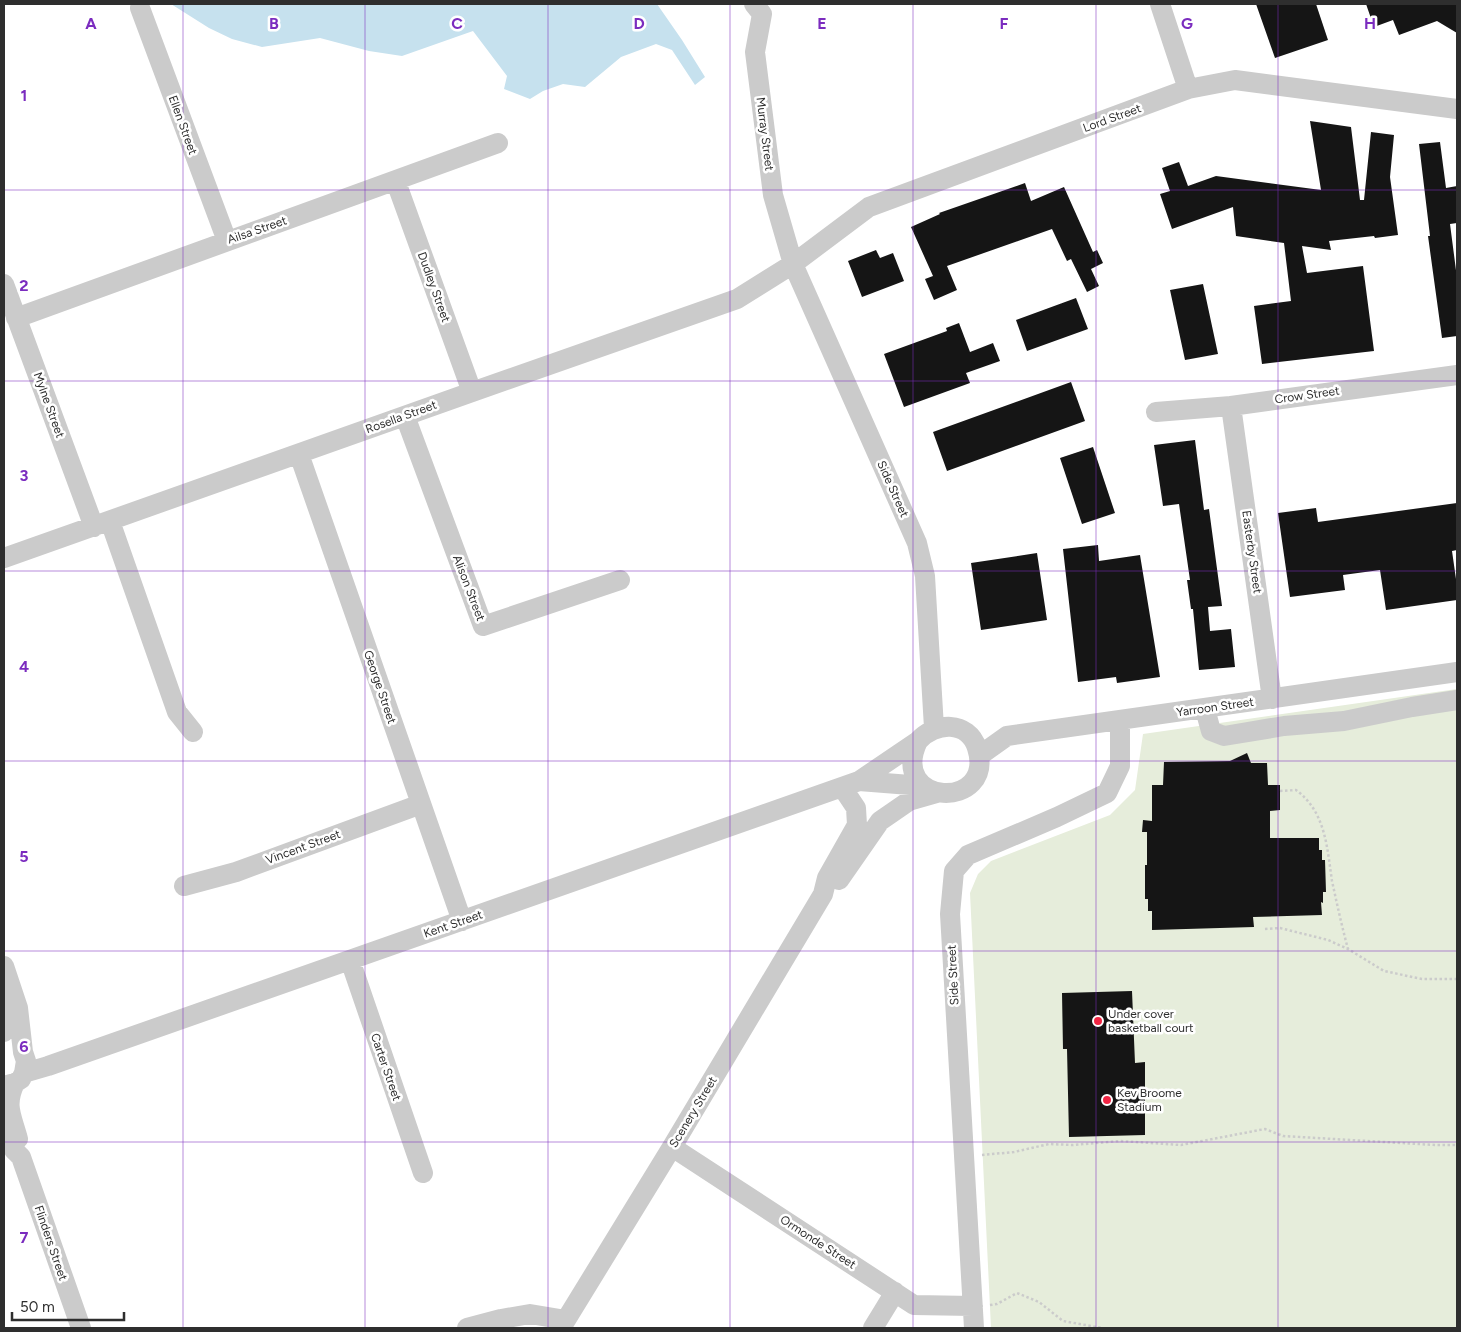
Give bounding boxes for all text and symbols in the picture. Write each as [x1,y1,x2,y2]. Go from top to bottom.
text: A [85,14,97,33]
text: B [269,14,279,33]
text: C [451,14,463,33]
text: D [633,14,645,33]
text: E [817,14,827,33]
text: F [1000,14,1009,33]
text: G [1181,14,1193,33]
text: H [1364,14,1376,33]
text: 1 [21,86,27,105]
street label: Ellen Street [166,93,200,157]
street label: Murray Street [754,96,777,172]
street label: Lord Street [1081,101,1143,135]
street label: Ailsa Street [225,213,289,247]
street label: Dudley Street [415,250,453,325]
text: 2 [19,276,29,295]
street label: Mylne Street [31,370,68,440]
street label: Crow Street [1274,383,1341,406]
street label: Rosella Street [364,398,439,436]
street label: Side Street [874,459,912,520]
text: 3 [20,466,29,485]
street label: Easterby Street [1239,510,1265,595]
street label: Alison Street [450,553,488,623]
street label: George Street [361,648,399,726]
text: 4 [19,657,29,676]
street label: Yarroon Street [1175,695,1255,719]
street label: Vincent Street [264,827,343,867]
text: 5 [19,847,29,866]
street label: Kent Street [422,907,485,941]
street label: Side Street [944,944,962,1005]
place label: Under cover basketball court [1108,1007,1194,1035]
marker: Under cover basketball court [1092,1015,1104,1027]
street label: Carter Street [368,1031,404,1103]
text: 6 [19,1037,29,1056]
street label: Scenery Street [666,1073,720,1150]
place label: Kev Broome Stadium [1117,1086,1182,1114]
marker: Kev Broome Stadium [1101,1094,1113,1106]
street label: Flinders Street [32,1204,71,1283]
street label: Ormonde Street [778,1212,859,1272]
text: 7 [20,1228,29,1247]
scale bar [12,1290,125,1322]
text: 50 m [20,1298,55,1316]

